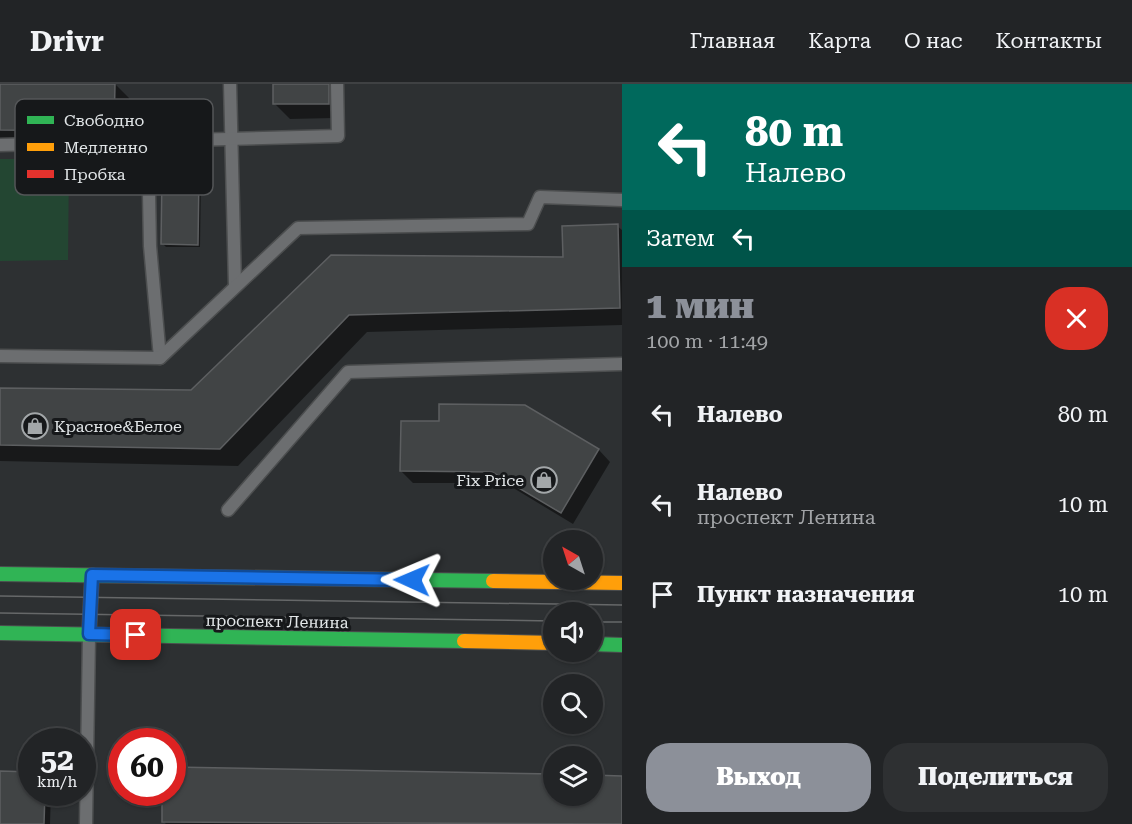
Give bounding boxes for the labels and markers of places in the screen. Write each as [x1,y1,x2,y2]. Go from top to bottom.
shop icon: Красное&Белое [20,411,50,441]
place label: Красное&Белое [54,417,182,436]
shop icon: Fix Price [529,465,559,495]
place label: Fix Price [456,471,524,490]
pin [110,609,161,660]

